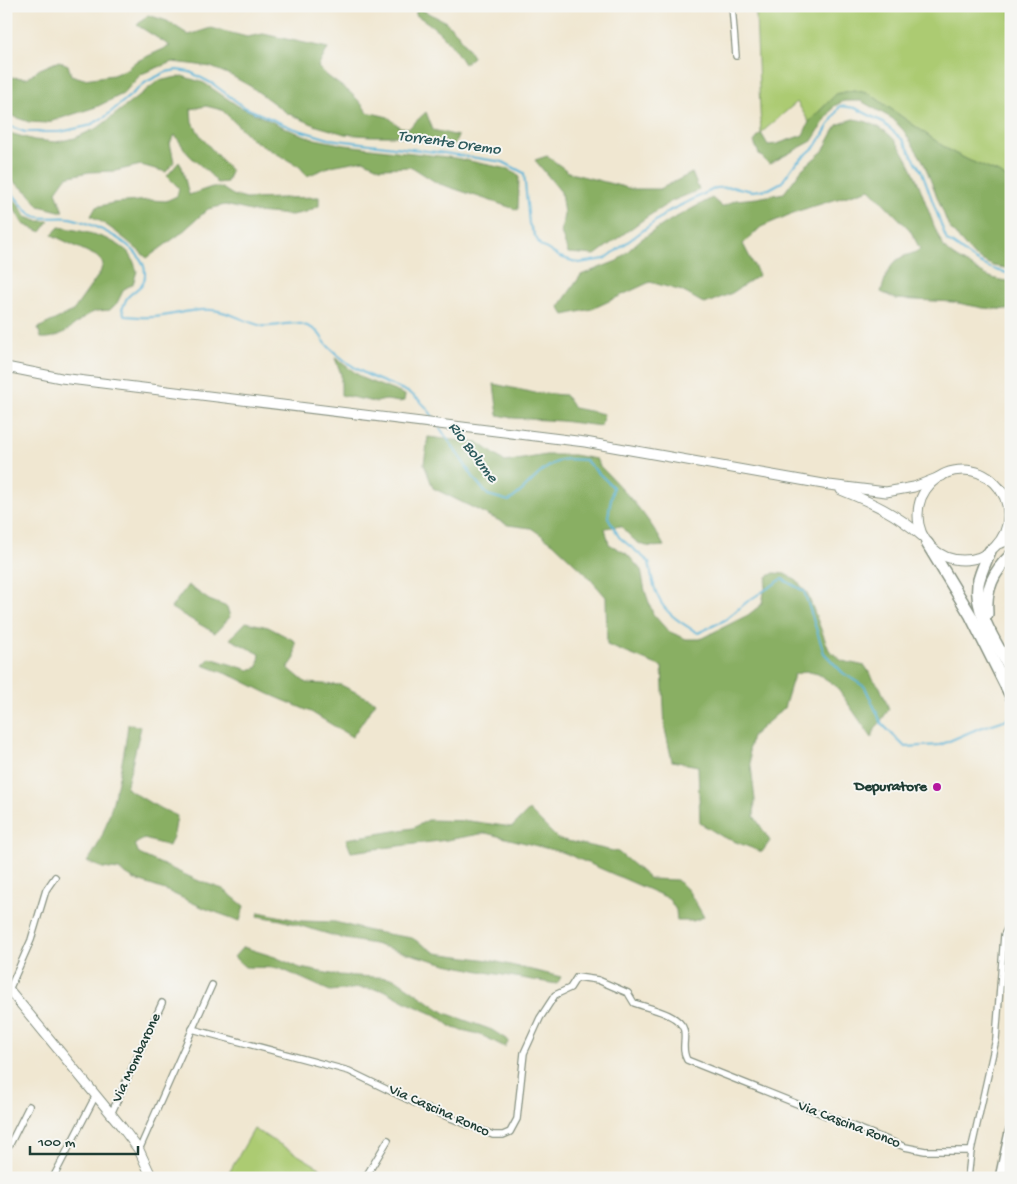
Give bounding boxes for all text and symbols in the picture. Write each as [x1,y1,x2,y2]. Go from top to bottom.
water label: Torrente Oremo [396,127,502,161]
water label: Rio Bolume [443,419,501,488]
place label: Depuratore [852,778,928,796]
marker: Depuratore [931,781,943,793]
street label: Via Mombarone [108,1010,166,1106]
street label: Via Cascina Ronco [385,1080,492,1141]
street label: Via Cascina Ronco [794,1097,903,1153]
scale bar [30,1124,138,1156]
text: 100 m [37,1134,76,1152]

